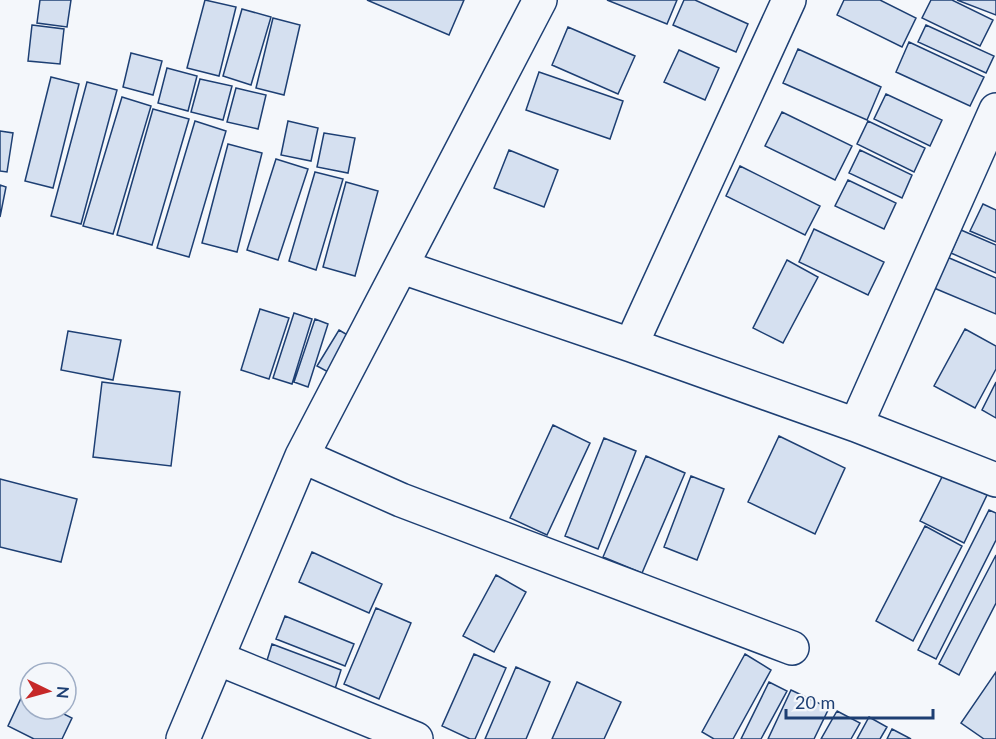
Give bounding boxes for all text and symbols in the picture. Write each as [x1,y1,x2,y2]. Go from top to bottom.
north arrow [18,661,78,721]
scale bar [786,682,933,720]
text: N [53,685,73,699]
text: 20 m [795,691,835,713]

